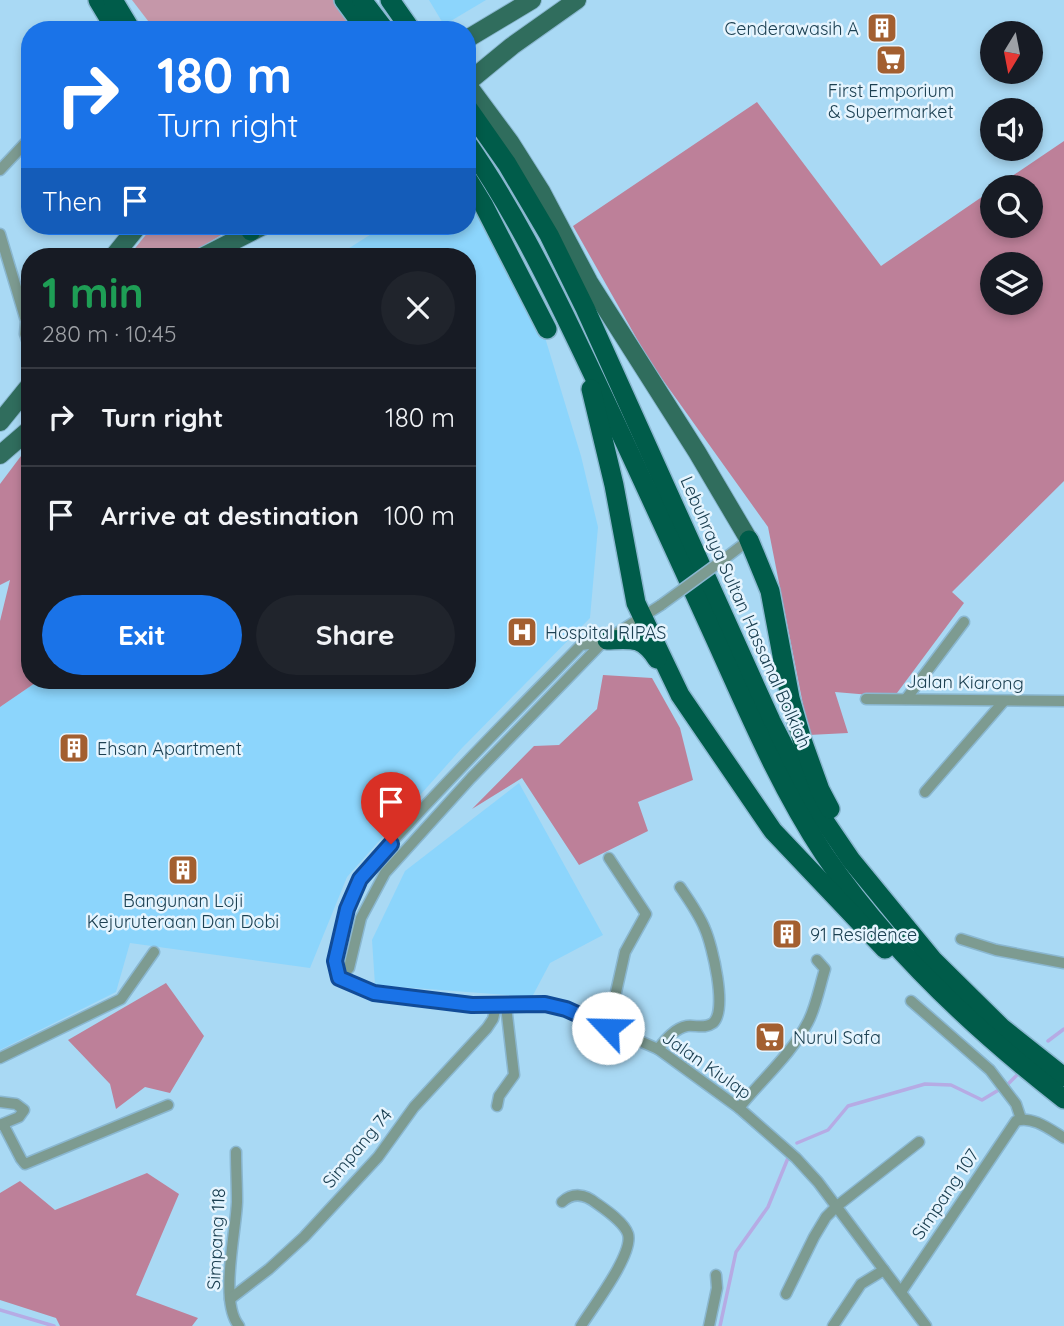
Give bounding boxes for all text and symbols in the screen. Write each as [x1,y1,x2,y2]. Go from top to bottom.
building icon: Cenderawasih A [865,11,899,45]
place label: Cenderawasih A [724,17,859,40]
north arrow [980,21,1043,84]
map controls [980,21,1043,315]
supermarket icon: First Emporium & Supermarket [874,43,908,77]
text: 180 m [157,44,292,105]
icon: right [42,49,133,140]
place label: First Emporium & Supermarket [828,79,954,123]
button: sound [980,98,1043,161]
text: Turn right [157,105,298,145]
button: search [980,175,1043,238]
icon: arrive [116,182,154,220]
text: Then [42,185,102,218]
button: layers [980,252,1043,315]
text: 1 min [42,266,144,319]
button: close [381,271,455,345]
text: 280 m · 10:45 [42,319,176,348]
icon: right [42,398,80,436]
text: Turn right [101,401,223,434]
text: 180 m [385,401,455,434]
street label: Lebuhraya Sultan Hassanal Bolkiah [675,473,817,751]
icon: arrive [42,496,80,534]
text: Arrive at destination [101,499,359,532]
text: 100 m [384,499,455,532]
button: Exit [42,595,242,675]
button: Share [256,595,455,675]
hospital icon: Hospital RIPAS [505,615,539,649]
place label: Hospital RIPAS [545,621,666,644]
street label: Jalan Kiarong [906,669,1024,695]
building icon: Ehsan Apartment [57,731,91,765]
place label: Ehsan Apartment [97,737,242,760]
pin [361,772,421,844]
icon: arrive [372,783,410,821]
building icon: Bangunan Loji Kejuruteraan Dan Dobi [166,853,200,887]
place label: Bangunan Loji Kejuruteraan Dan Dobi [87,889,279,933]
building icon: 91 Residence [770,917,804,951]
place label: 91 Residence [810,923,917,946]
position arrow [571,991,645,1065]
supermarket icon: Nurul Safa [753,1020,787,1054]
street label: Jalan Kiulap [658,1026,756,1104]
place label: Nurul Safa [793,1026,881,1049]
street label: Simpang 74 [317,1104,397,1192]
street label: Simpang 107 [906,1144,984,1244]
street label: Simpang 118 [202,1188,230,1290]

